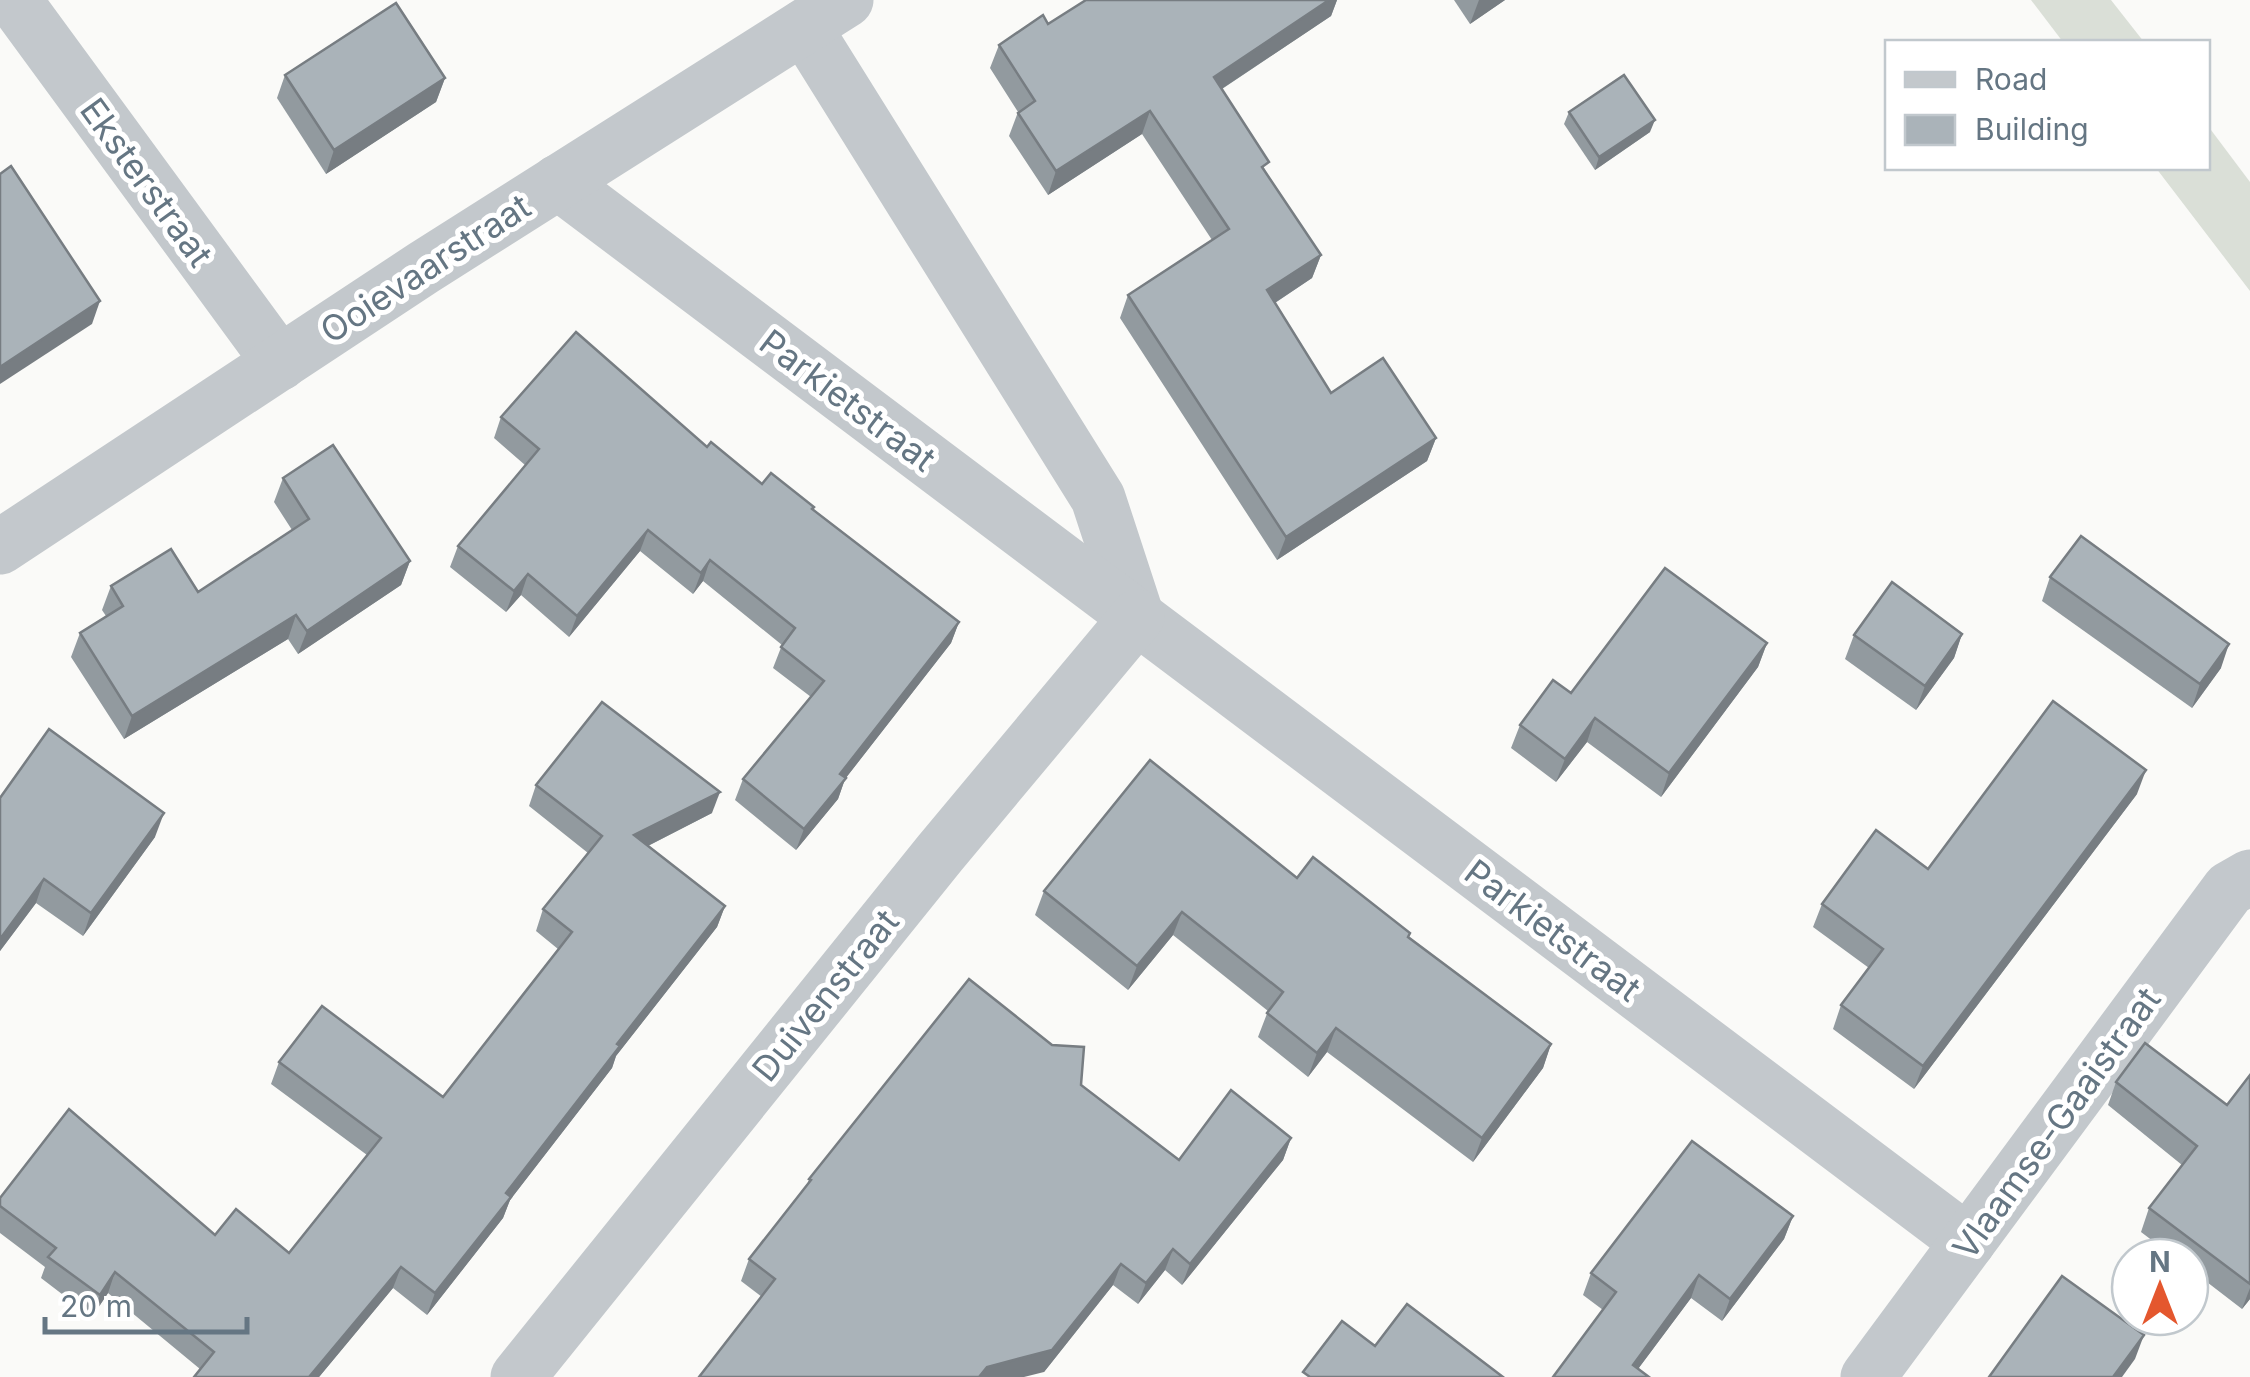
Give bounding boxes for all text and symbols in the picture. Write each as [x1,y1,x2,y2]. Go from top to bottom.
legend [1885,40,2210,170]
text: Road [1975,61,2047,97]
street label: Eksterstraat [72,90,222,274]
text: Building [1975,111,2089,147]
street label: Ooievaarstraat [312,185,538,351]
street label: Parkietstraat [752,320,944,480]
street label: Parkietstraat [1457,850,1649,1010]
street label: Duivenstraat [743,901,907,1089]
street label: Vlaamse-Gaaistraat [1943,979,2169,1267]
north arrow [2110,1237,2210,1337]
text: N [2149,1245,2171,1279]
scale bar [45,1272,248,1334]
text: 20 m [60,1288,132,1324]

